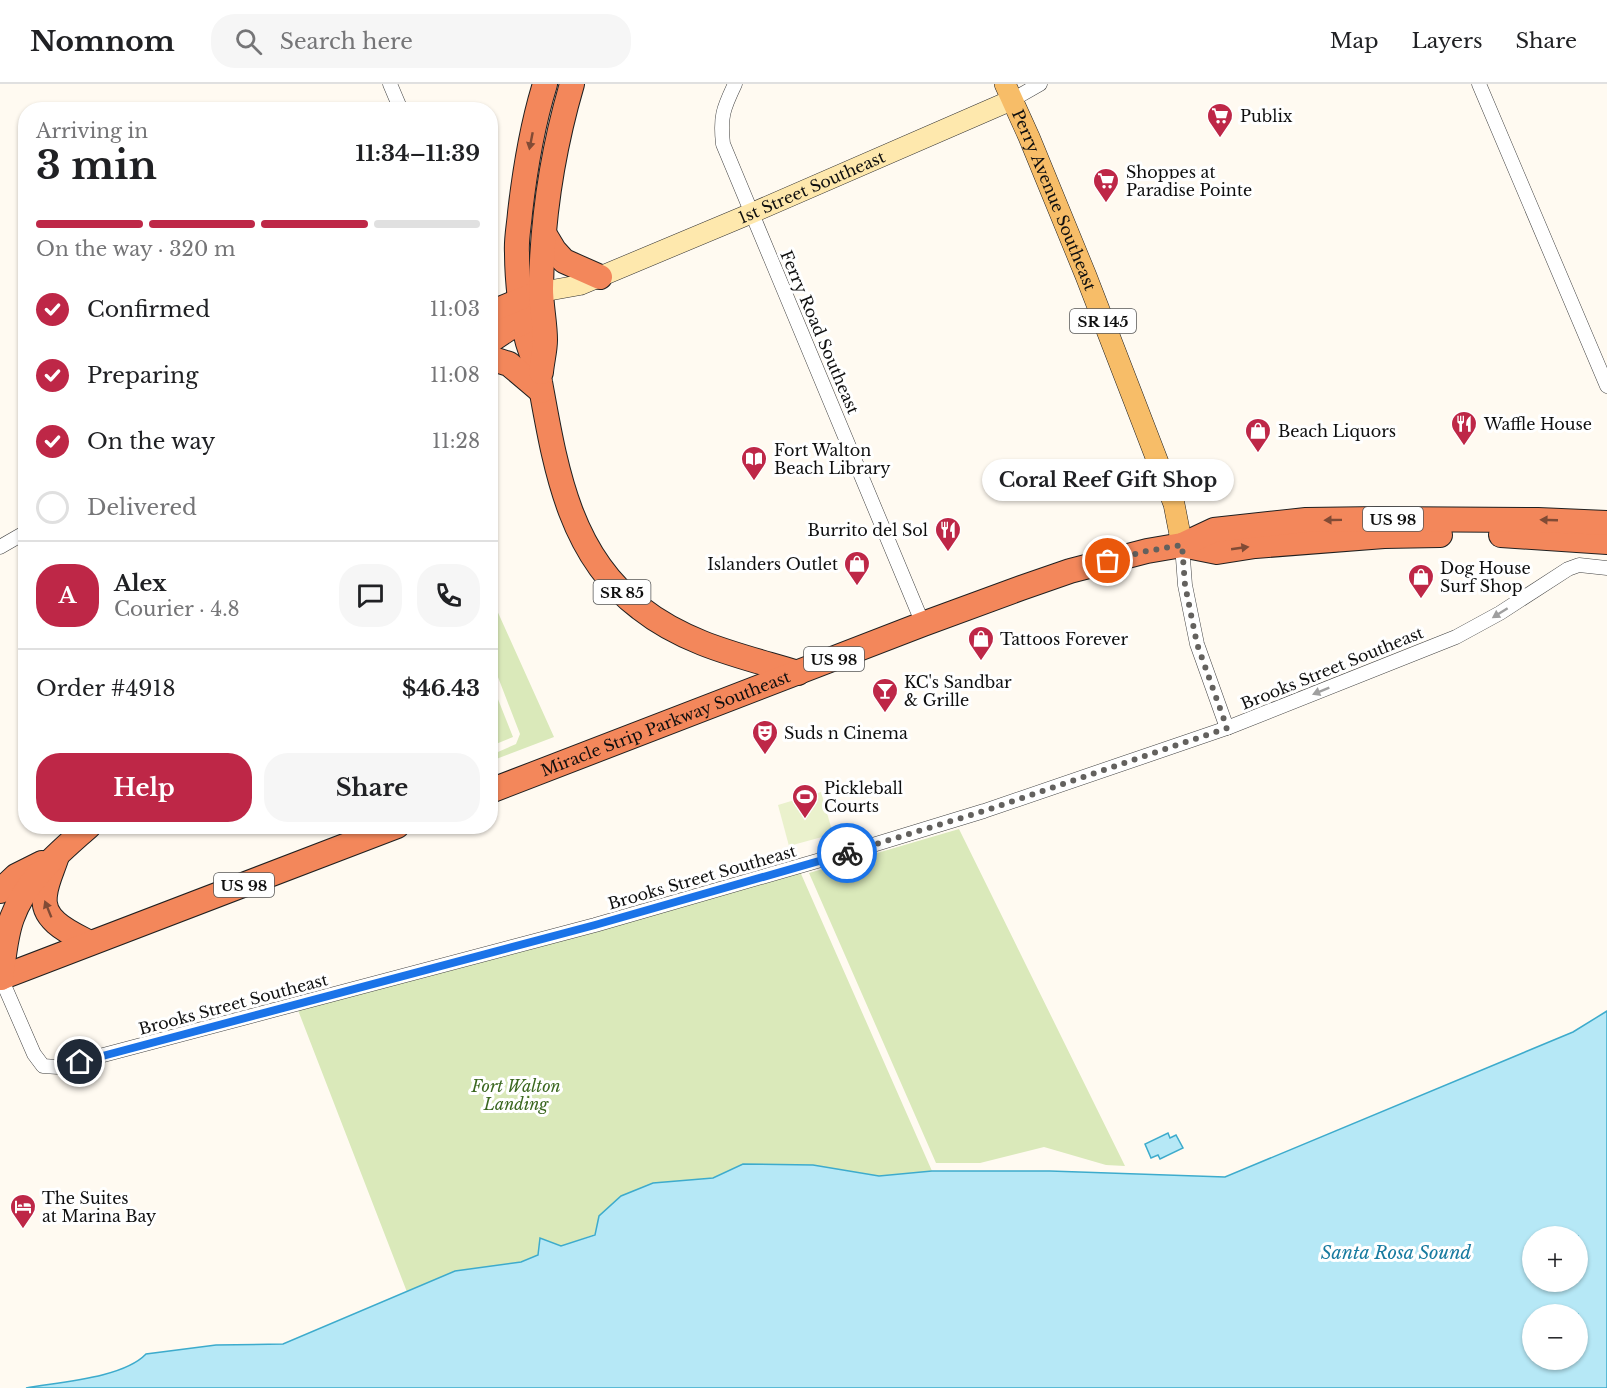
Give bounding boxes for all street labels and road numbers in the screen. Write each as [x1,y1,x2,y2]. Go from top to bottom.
street label: Perry Avenue Southeast [1008,106,1101,293]
street label: 1st Street Southeast [735,146,888,228]
street label: Ferry Road Southeast [776,247,864,417]
road number: SR 145 [1070,309,1136,333]
road number: US 98 [1363,507,1423,531]
road number: SR 85 [594,580,650,604]
street label: Brooks Street Southeast [1238,622,1426,714]
road number: US 98 [804,647,864,671]
street label: Miracle Strip Parkway Southeast [538,666,793,780]
street label: Brooks Street Southeast [606,841,798,913]
road number: US 98 [214,873,274,897]
street label: Brooks Street Southeast [136,969,330,1039]

